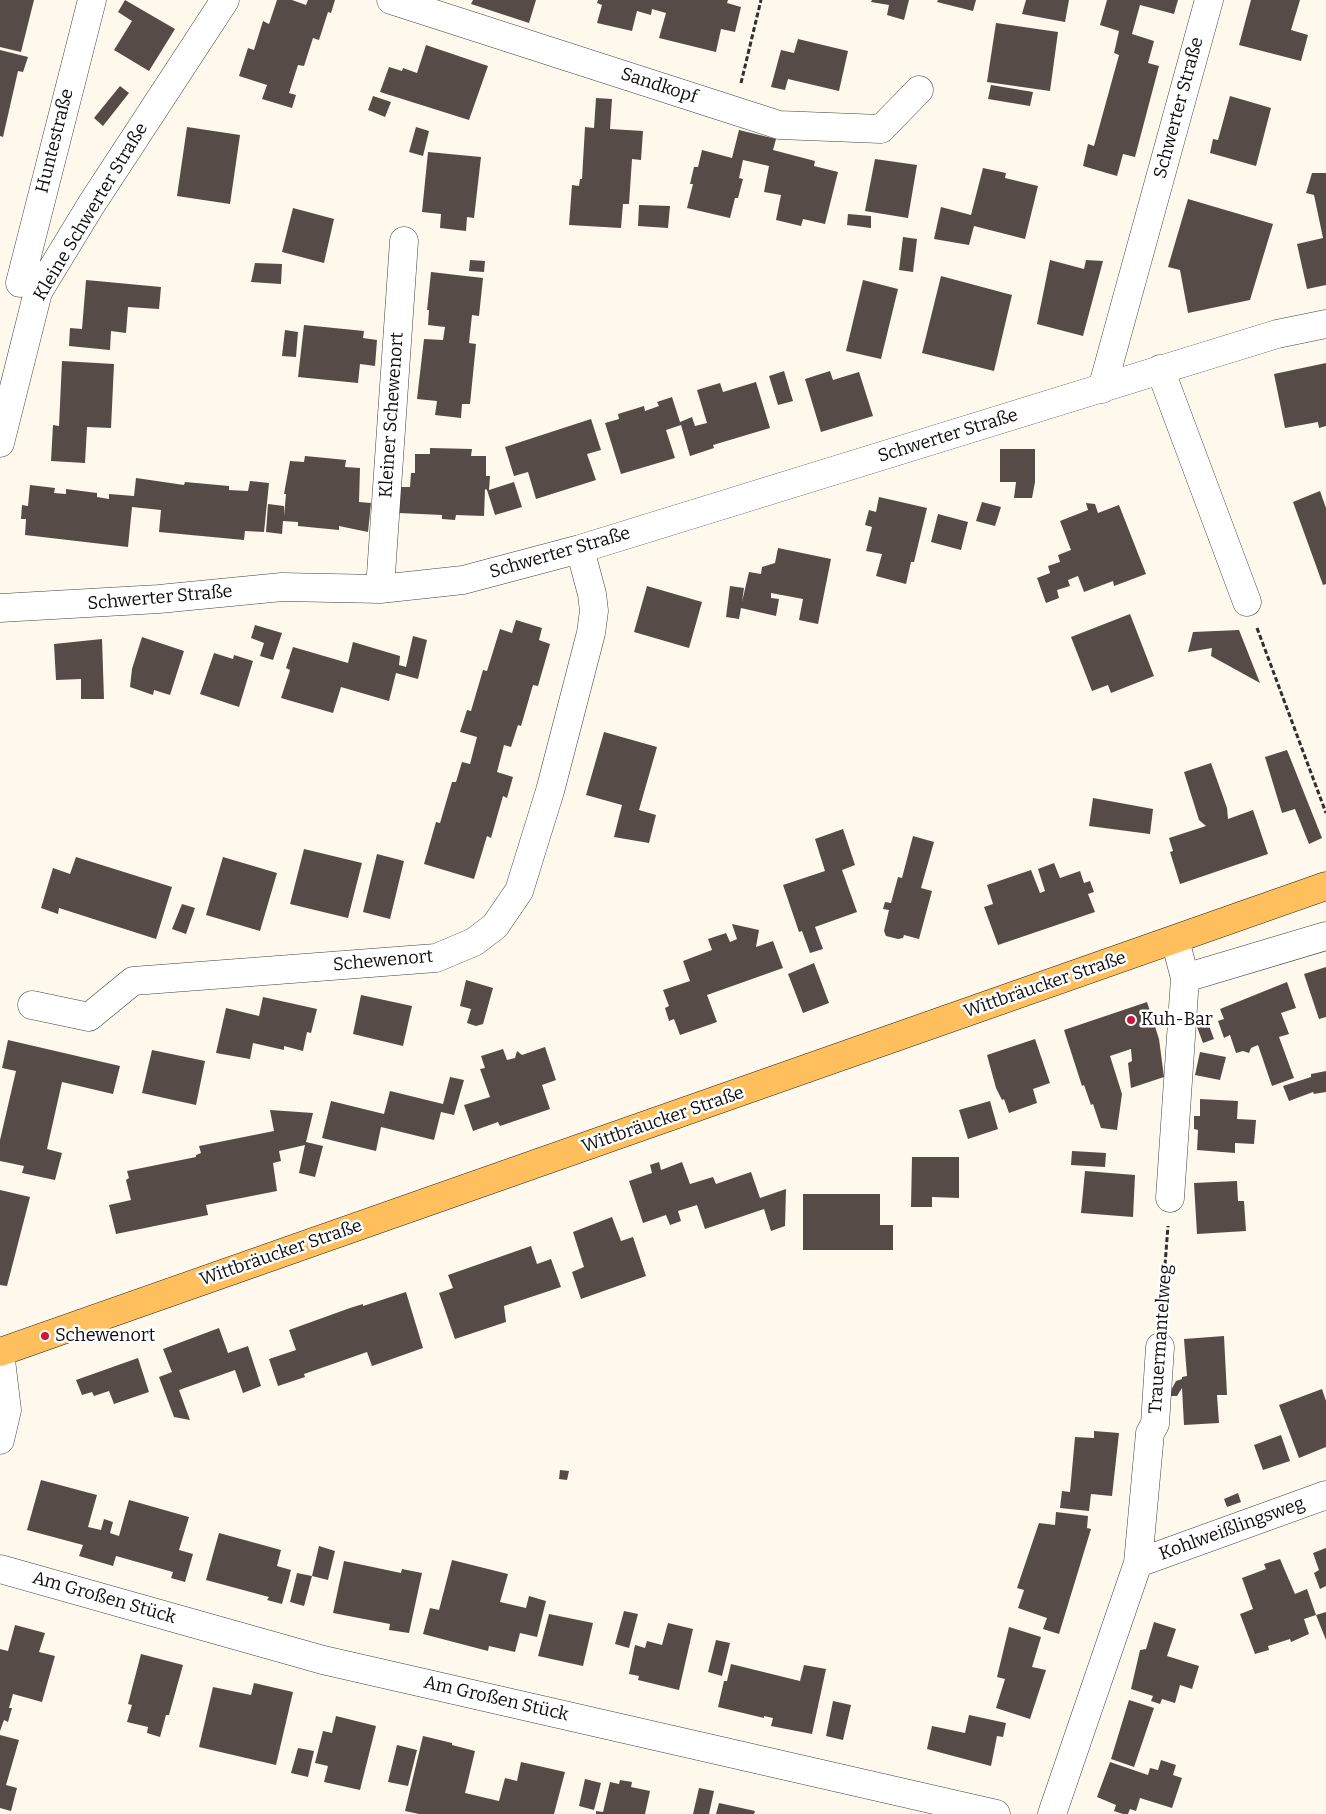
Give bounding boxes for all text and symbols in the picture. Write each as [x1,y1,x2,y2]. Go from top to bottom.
street label: Schwerter Straße [1150,35,1208,181]
street label: Sandkopf [618,63,700,109]
street label: Huntestraße [32,87,78,195]
street label: Kleine Schwerter Straße [29,119,153,305]
street label: Kleiner Schewenort [375,331,409,499]
street label: Schwerter Straße [875,404,1021,468]
street label: Schwerter Straße [487,523,633,583]
street label: Schwerter Straße [87,581,233,615]
street label: Schewenort [332,946,434,976]
street label: Wittbräucker Straße [961,947,1129,1023]
place label: Kuh-Bar [1141,1009,1213,1031]
marker: Kuh-Bar [1125,1014,1137,1026]
street label: Wittbräucker Straße [579,1082,747,1158]
street label: Wittbräucker Straße [197,1215,365,1291]
street label: Trauermantelweg [1145,1264,1177,1414]
place label: Schewenort [55,1325,155,1347]
marker: Schewenort [39,1330,51,1342]
street label: Kohlweißlingsweg [1156,1493,1308,1565]
street label: Am Großen Stück [30,1567,178,1629]
street label: Am Großen Stück [421,1672,571,1726]

